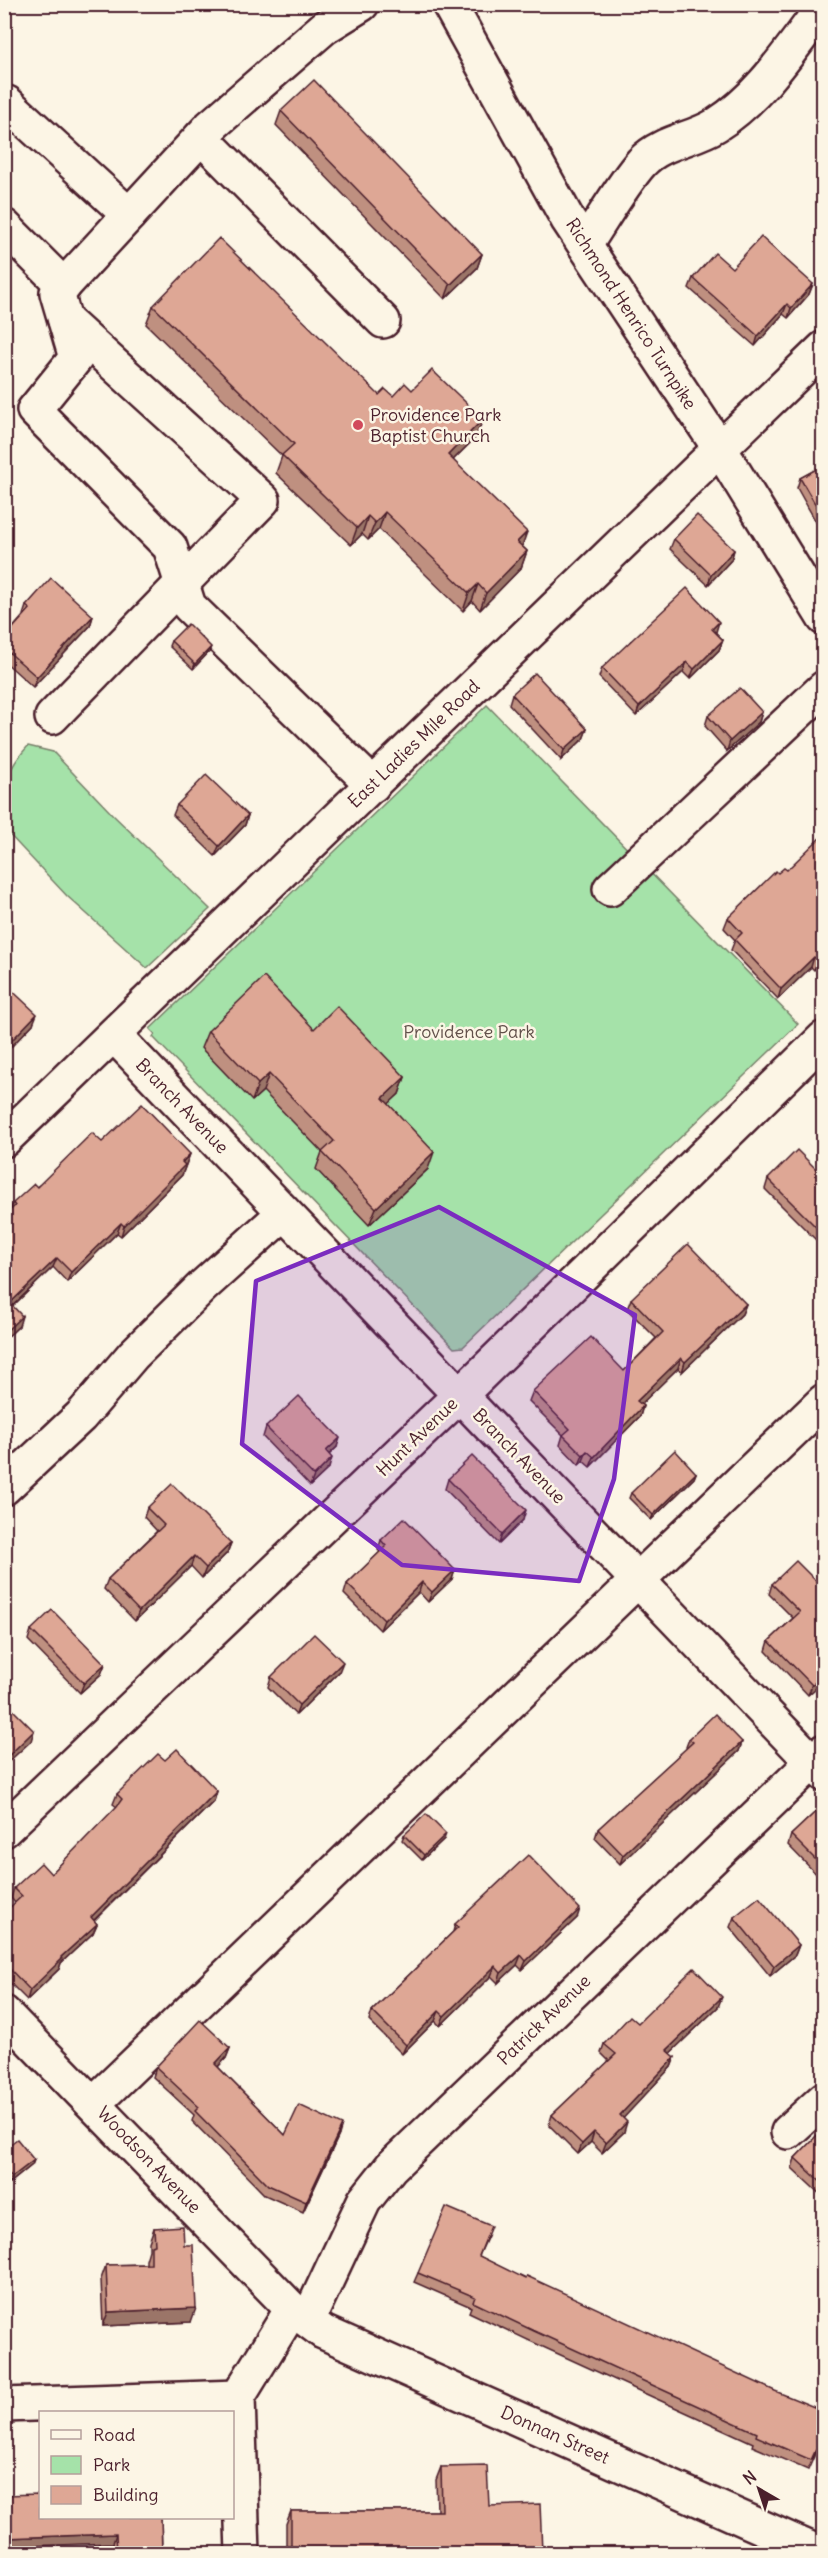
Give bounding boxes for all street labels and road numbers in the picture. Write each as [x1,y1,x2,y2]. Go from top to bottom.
street label: Richmond Henrico Turnpike [561,214,702,414]
street label: East Ladies Mile Road [343,674,485,813]
street label: Branch Avenue [131,1053,234,1158]
street label: Hunt Avenue [371,1392,462,1481]
street label: Branch Avenue [468,1403,571,1508]
street label: Patrick Avenue [492,1969,595,2070]
street label: Woodson Avenue [92,2101,206,2218]
street label: Donnan Street [497,2400,613,2469]

